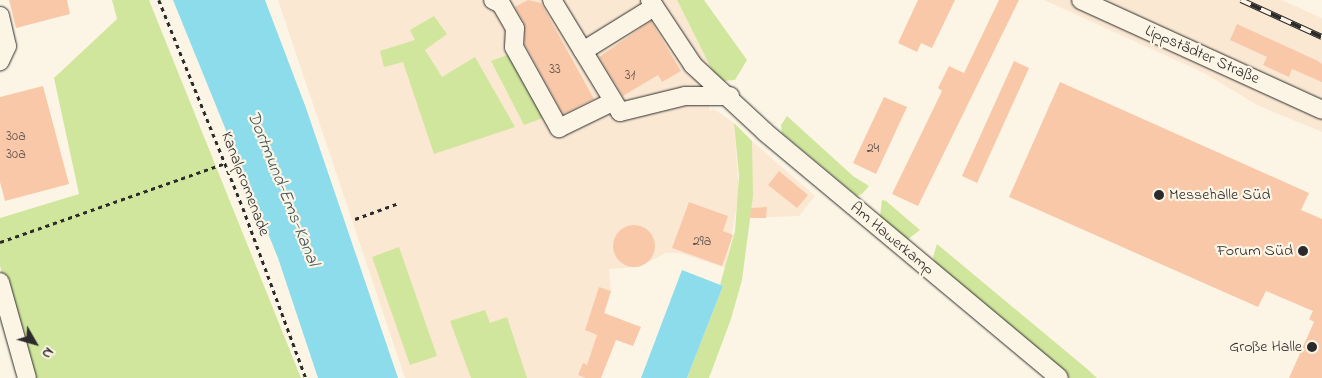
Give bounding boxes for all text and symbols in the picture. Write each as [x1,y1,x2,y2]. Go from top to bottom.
street label: Lippstädter Straße [1142,21,1262,89]
house number: 33 [549,62,561,78]
house number: 31 [625,68,635,84]
water label: Dortmund-Ems-Kanal [241,108,323,270]
house number: 30a [6,129,26,145]
street label: Kanalpromenade [216,129,274,239]
house number: 24 [867,141,879,157]
house number: 30a [6,147,26,163]
place label: Messehalle Süd [1169,185,1270,205]
marker: Messehalle Süd [1153,189,1165,201]
street label: Am Hawerkamp [846,198,938,280]
house number: 29a [693,234,711,250]
place label: Forum Süd [1217,241,1293,261]
marker: Forum Süd [1297,245,1309,257]
north arrow [10,318,60,368]
place label: Große Halle [1229,337,1302,357]
marker: Große Halle [1306,341,1318,353]
text: N [36,342,58,363]

